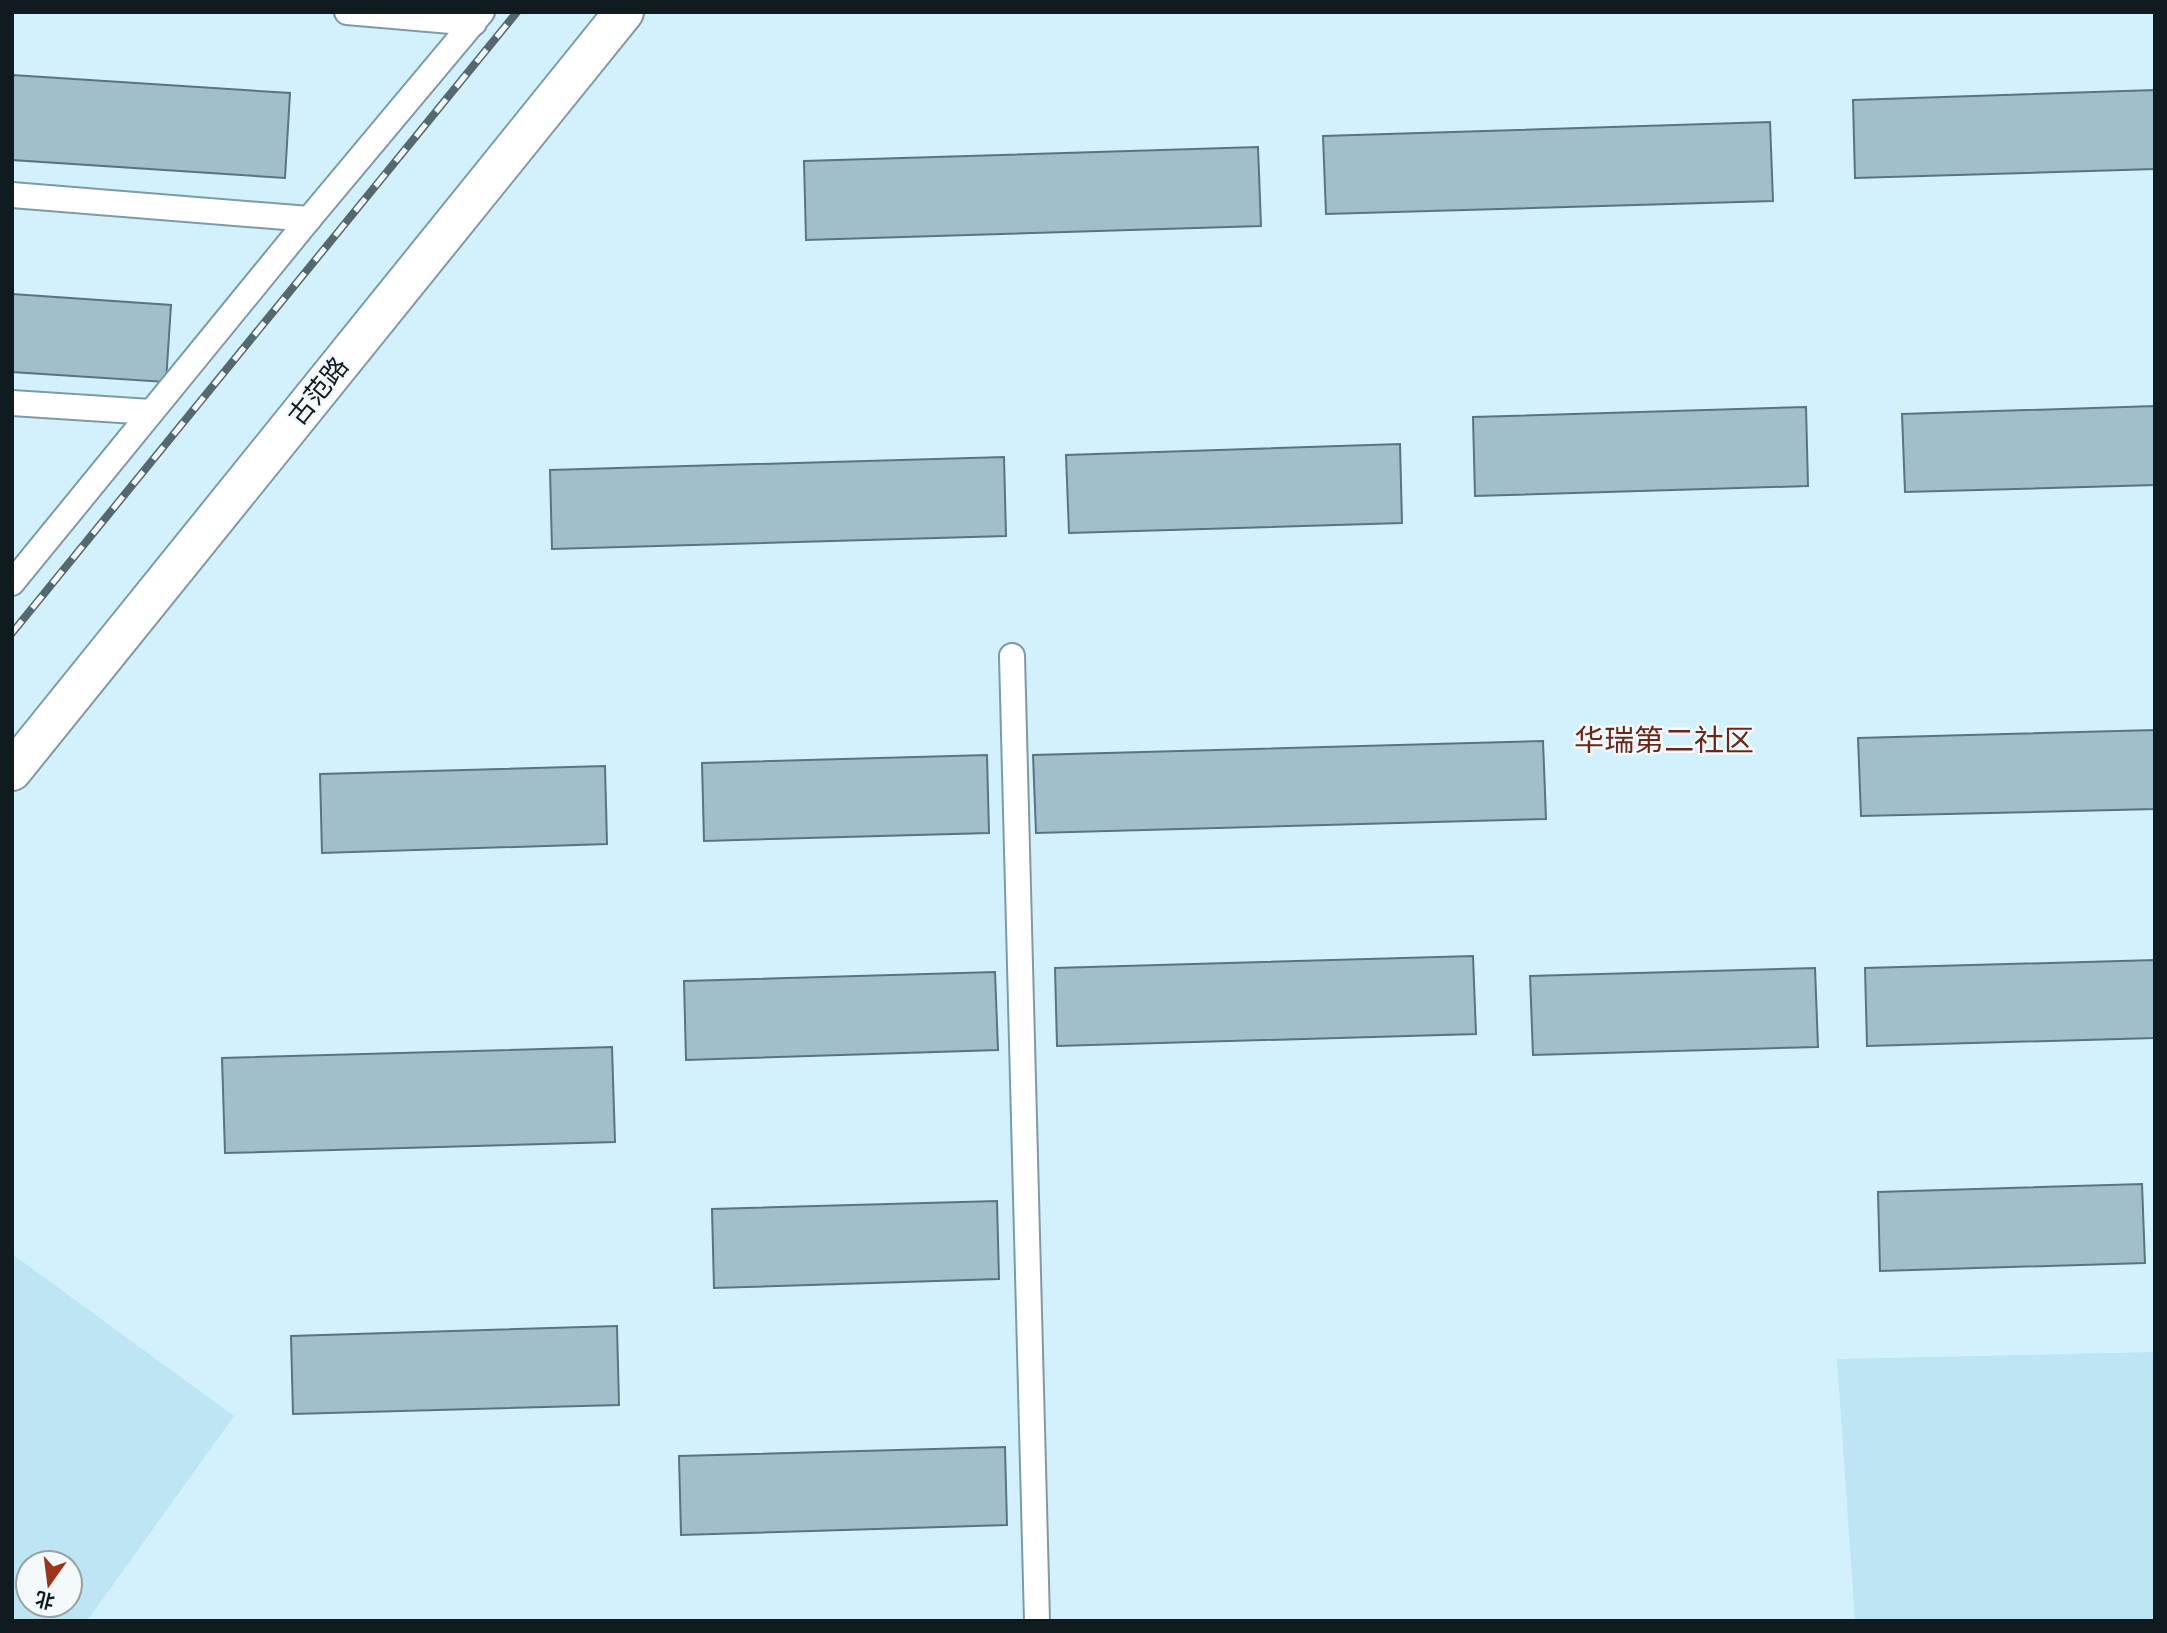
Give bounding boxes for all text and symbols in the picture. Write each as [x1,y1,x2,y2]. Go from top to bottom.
street label: 古范路 [278,348,357,433]
district label: 华瑞第二社区 [1574,717,1754,763]
north arrow [14,1549,84,1619]
text: 北 [32,1585,57,1617]

